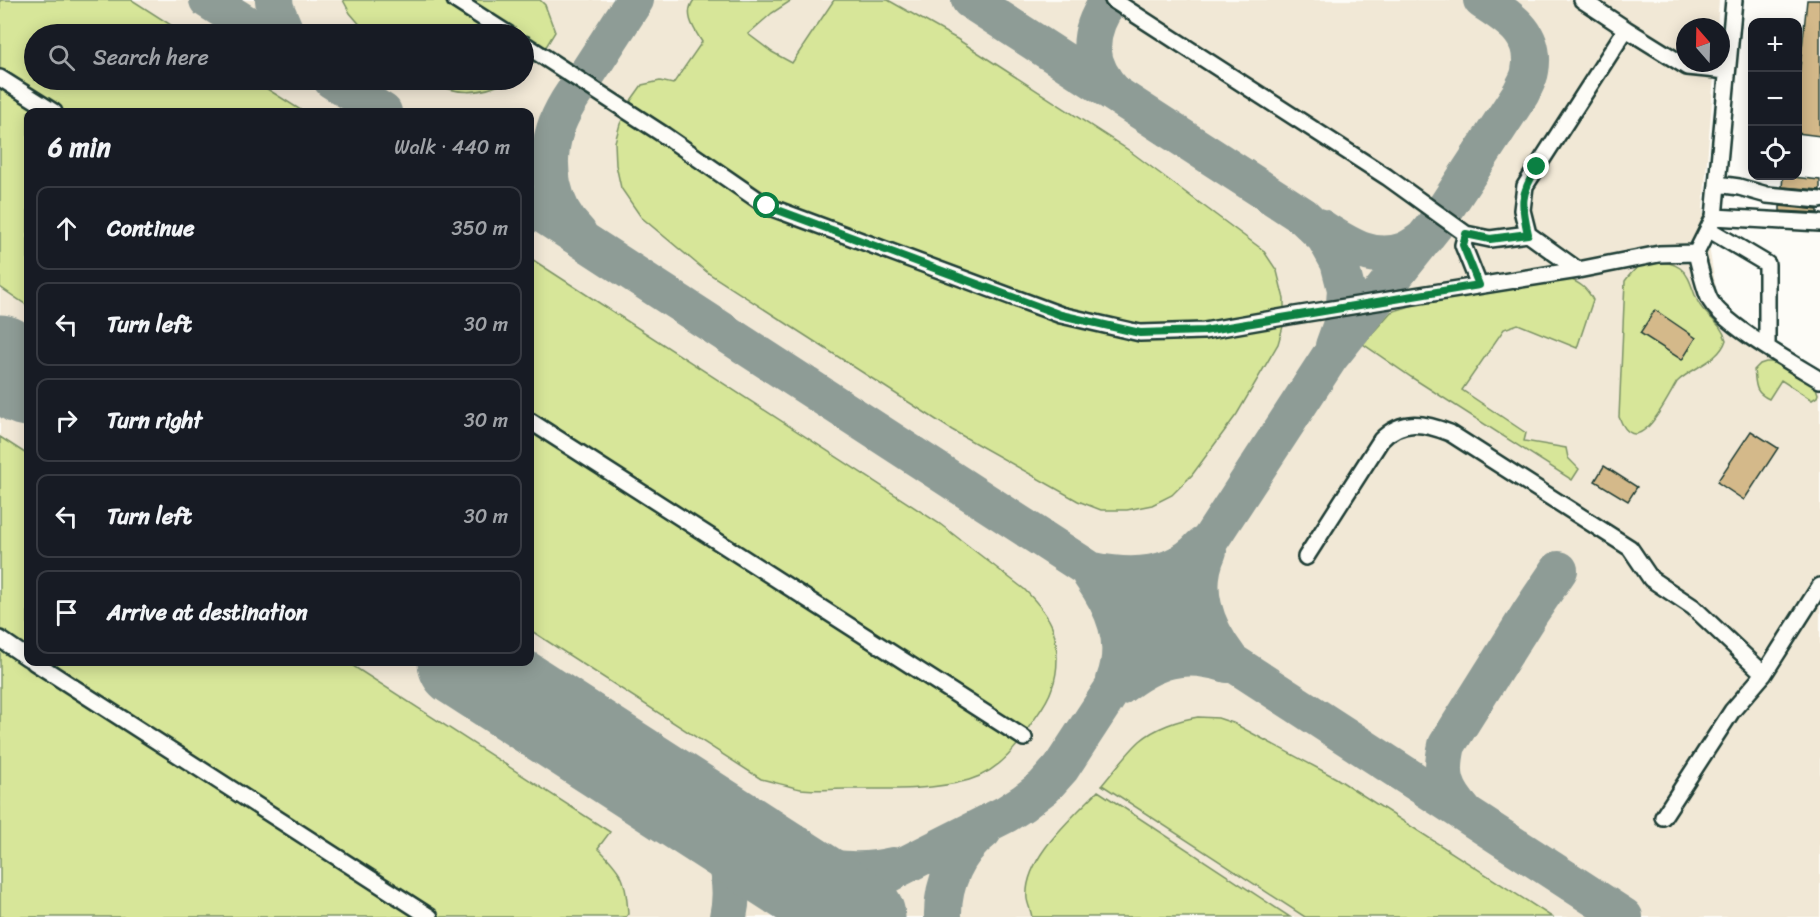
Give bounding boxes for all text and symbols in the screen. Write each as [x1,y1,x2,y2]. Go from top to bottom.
north arrow [1676,18,1730,72]
map controls [1748,18,1802,180]
button: + [1748,18,1802,72]
search box [24,24,534,90]
text: Search here [93,38,209,77]
icon: search [45,41,78,74]
button: − [1748,72,1802,126]
text: 6 min [48,124,111,170]
button: locate [1748,126,1802,180]
text: Walk · 440 m [394,130,510,165]
route end [1523,153,1549,179]
route start [753,192,779,218]
text: Continue [107,209,195,248]
text: 350 m [452,211,508,246]
icon: ahead [50,212,83,245]
text: Turn left [107,305,192,344]
text: 30 m [464,307,508,342]
icon: left [50,308,83,341]
text: Turn right [107,401,202,440]
text: 30 m [464,403,508,438]
icon: right [50,404,83,437]
text: Turn left [107,497,192,536]
text: 30 m [464,499,508,534]
icon: left [50,500,83,533]
text: Arrive at destination [107,593,308,632]
icon: arrive [50,596,83,629]

